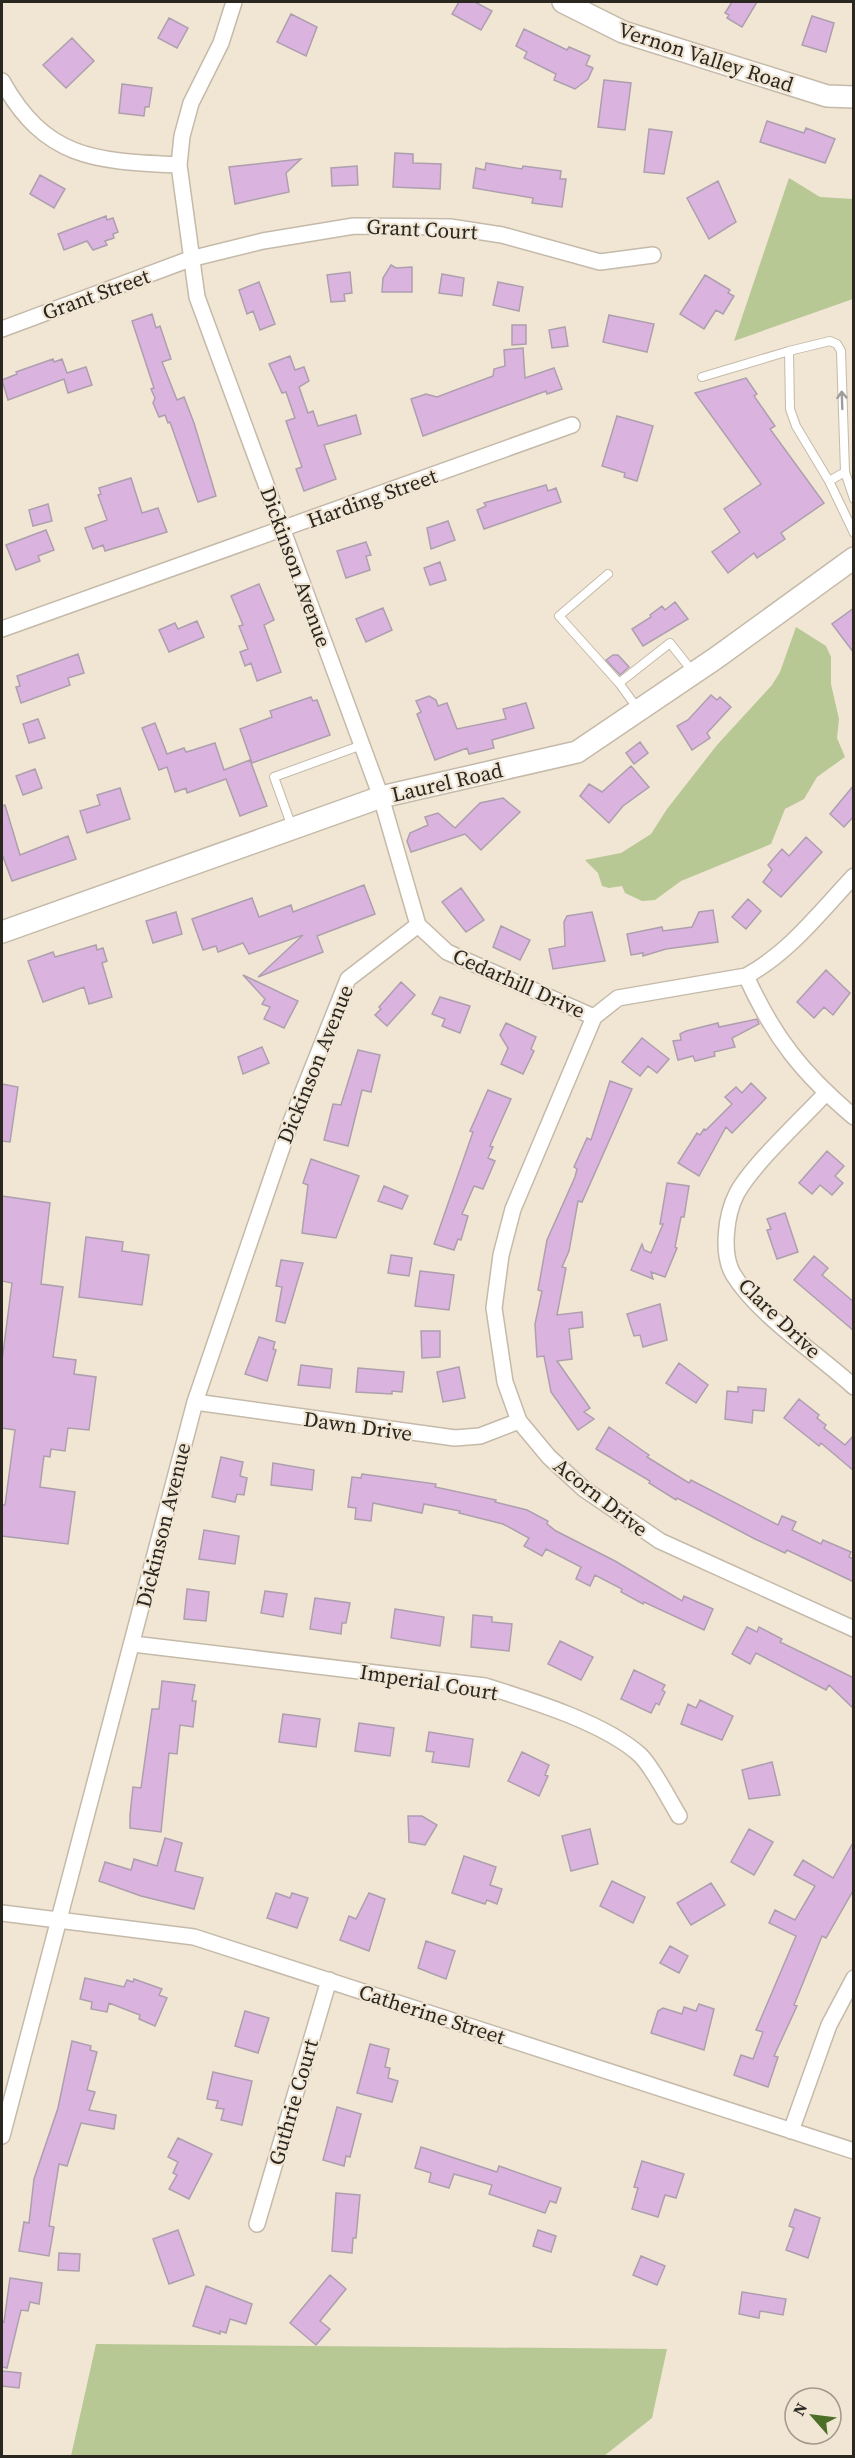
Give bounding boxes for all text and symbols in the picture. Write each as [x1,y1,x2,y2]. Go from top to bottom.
street label: Vernon Valley Road [615,15,798,99]
street label: Grant Court [366,212,478,246]
street label: Grant Street [38,261,154,327]
one-way arrow [837,390,848,410]
street label: Harding Street [303,461,441,535]
street label: Dickinson Avenue [253,483,339,651]
street label: Laurel Road [389,755,506,809]
street label: Cedarhill Drive [448,941,590,1025]
street label: Dickinson Avenue [270,980,360,1148]
street label: Clare Drive [732,1271,828,1365]
street label: Dawn Drive [302,1404,414,1448]
street label: Dickinson Avenue [129,1440,197,1610]
street label: Acorn Drive [548,1451,654,1543]
street label: Imperial Court [358,1657,500,1707]
street label: Catherine Street [355,1977,509,2051]
street label: Guthrie Court [261,2036,325,2168]
north arrow [783,2386,843,2446]
text: N [787,2398,812,2419]

